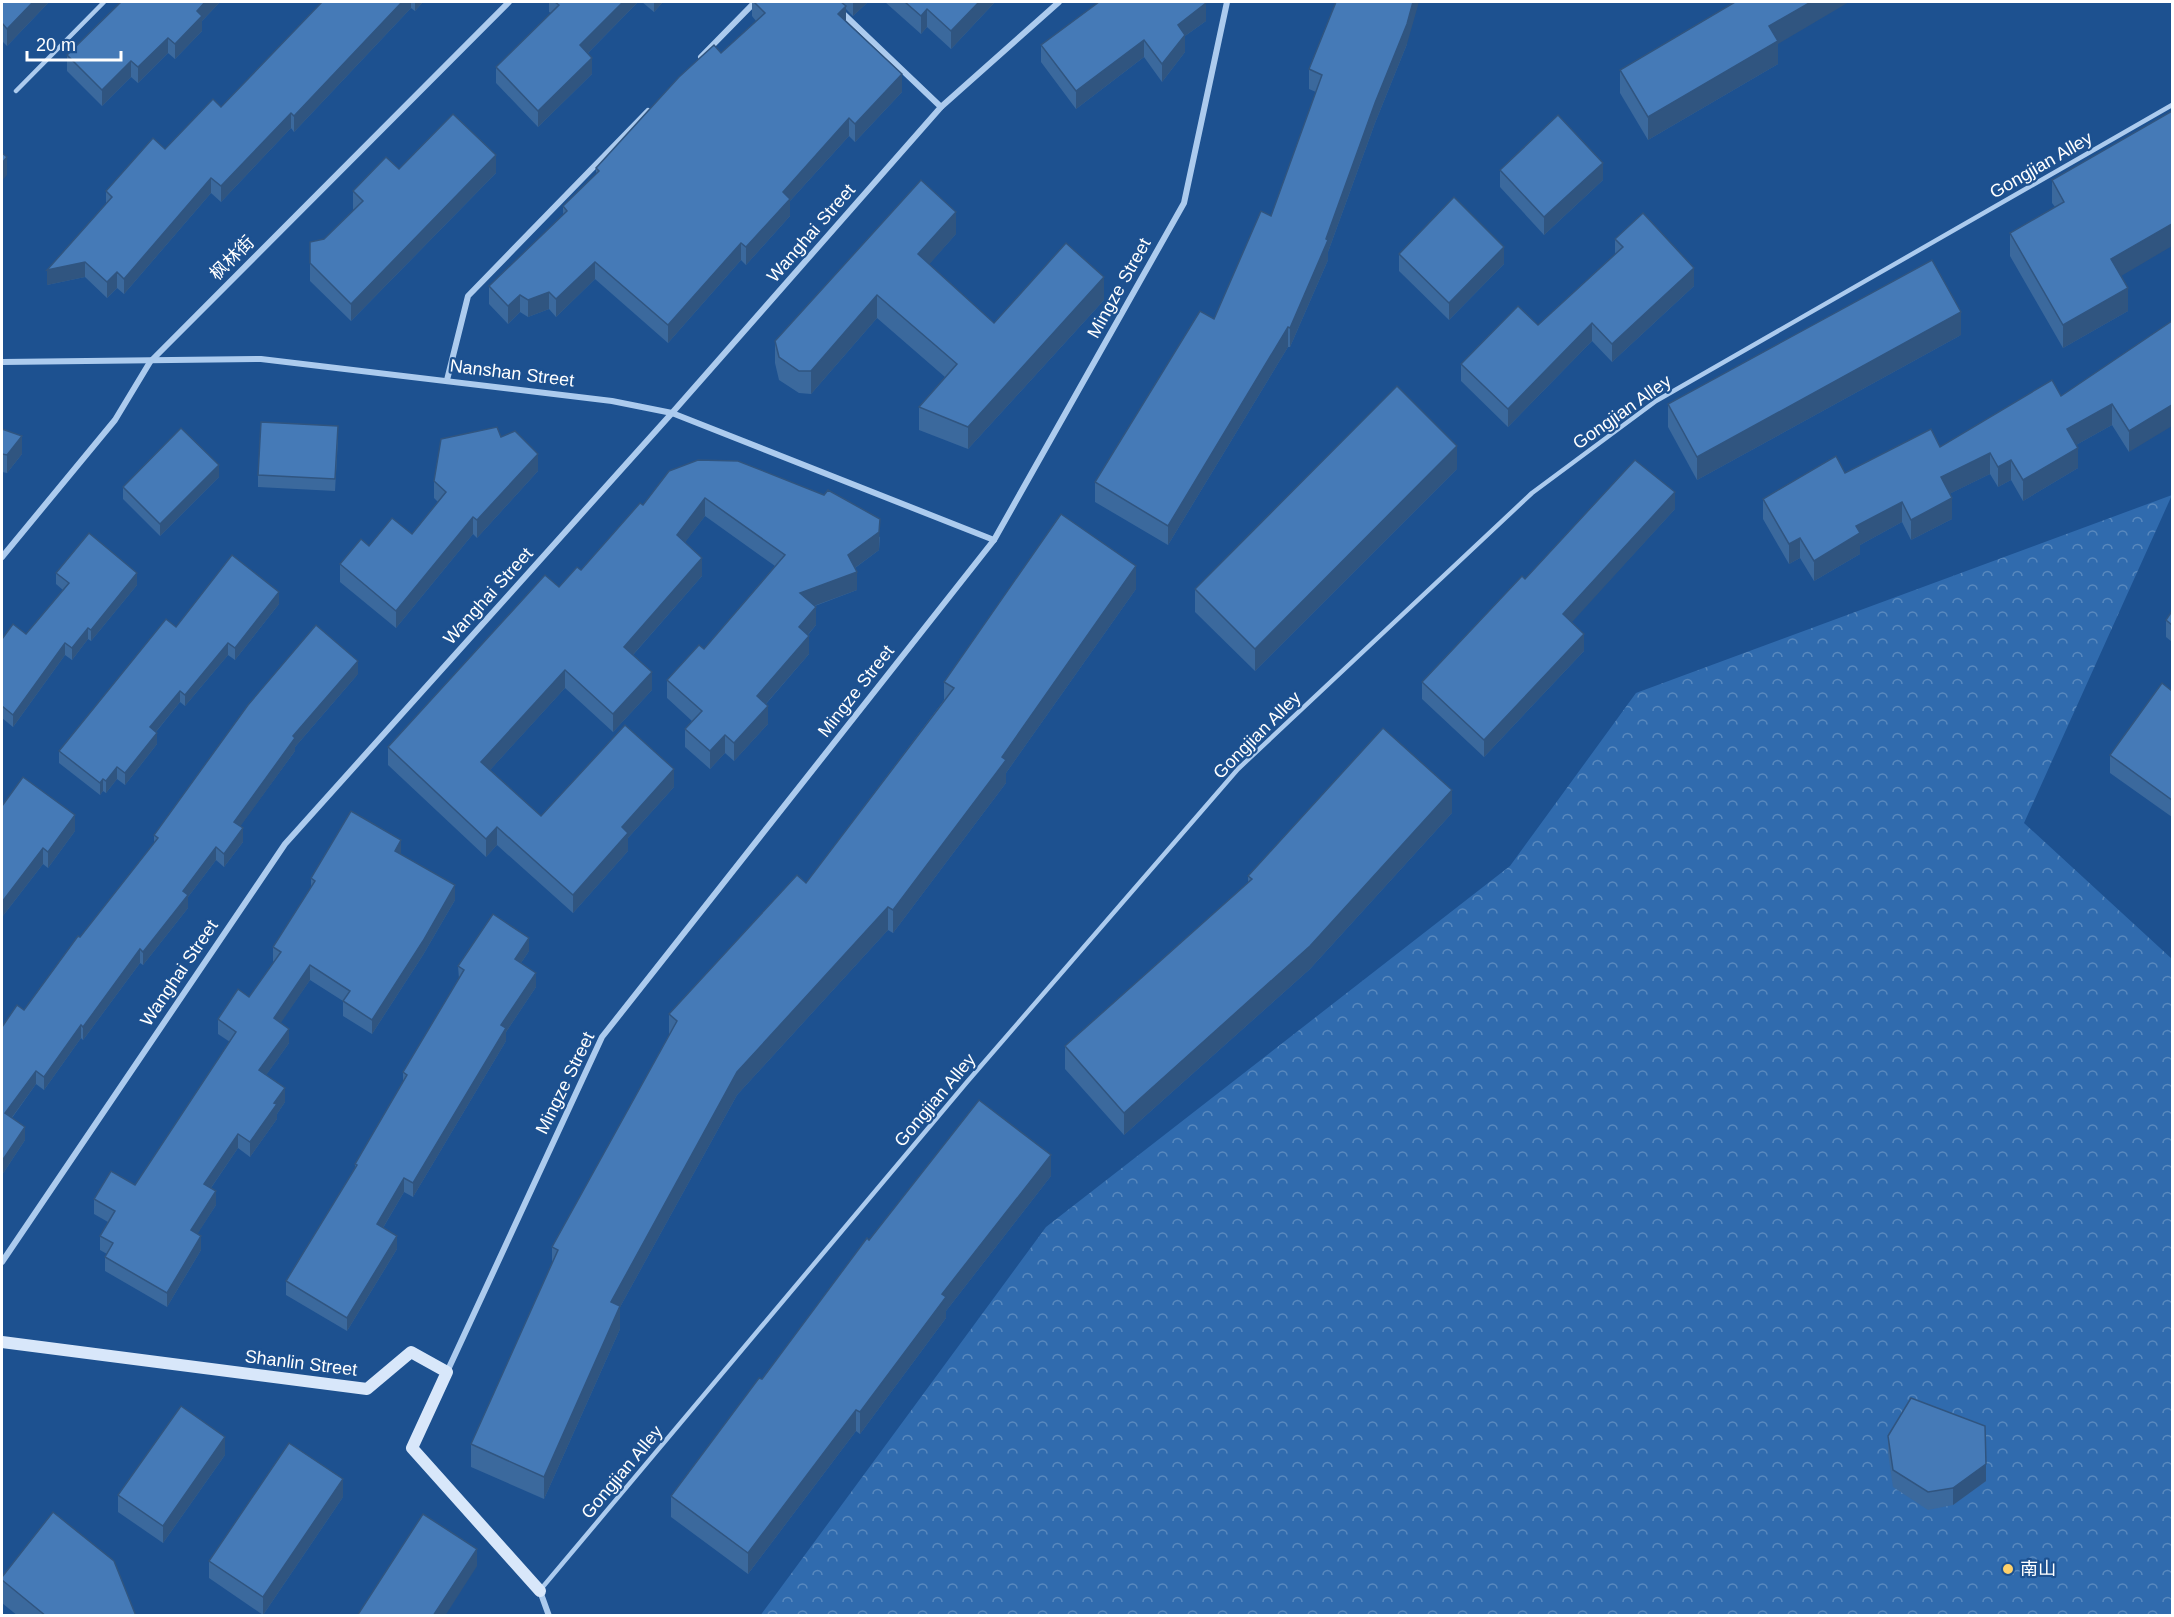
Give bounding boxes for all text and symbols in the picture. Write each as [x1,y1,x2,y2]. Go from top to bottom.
scale bar [27,24,122,62]
text: 20 m [36,35,76,55]
street label: Gongjian Alley [1986,128,2096,202]
street label: Wanghai Street [763,180,859,286]
street label: 枫林街 [206,232,258,284]
street label: Mingze Street [1083,235,1155,341]
street label: Nanshan Street [449,355,575,391]
street label: Gongjian Alley [1569,371,1675,453]
street label: Wanghai Street [439,543,537,649]
street label: Mingze Street [814,641,898,741]
street label: Gongjian Alley [1209,687,1305,783]
street label: Wanghai Street [136,916,222,1030]
street label: Mingze Street [532,1029,598,1137]
street label: Gongjian Alley [890,1049,980,1151]
street label: Shanlin Street [244,1346,358,1380]
street label: Gongjian Alley [577,1421,667,1523]
place label: 南山 [2020,1559,2056,1579]
marker: 南山 [2001,1562,2015,1576]

